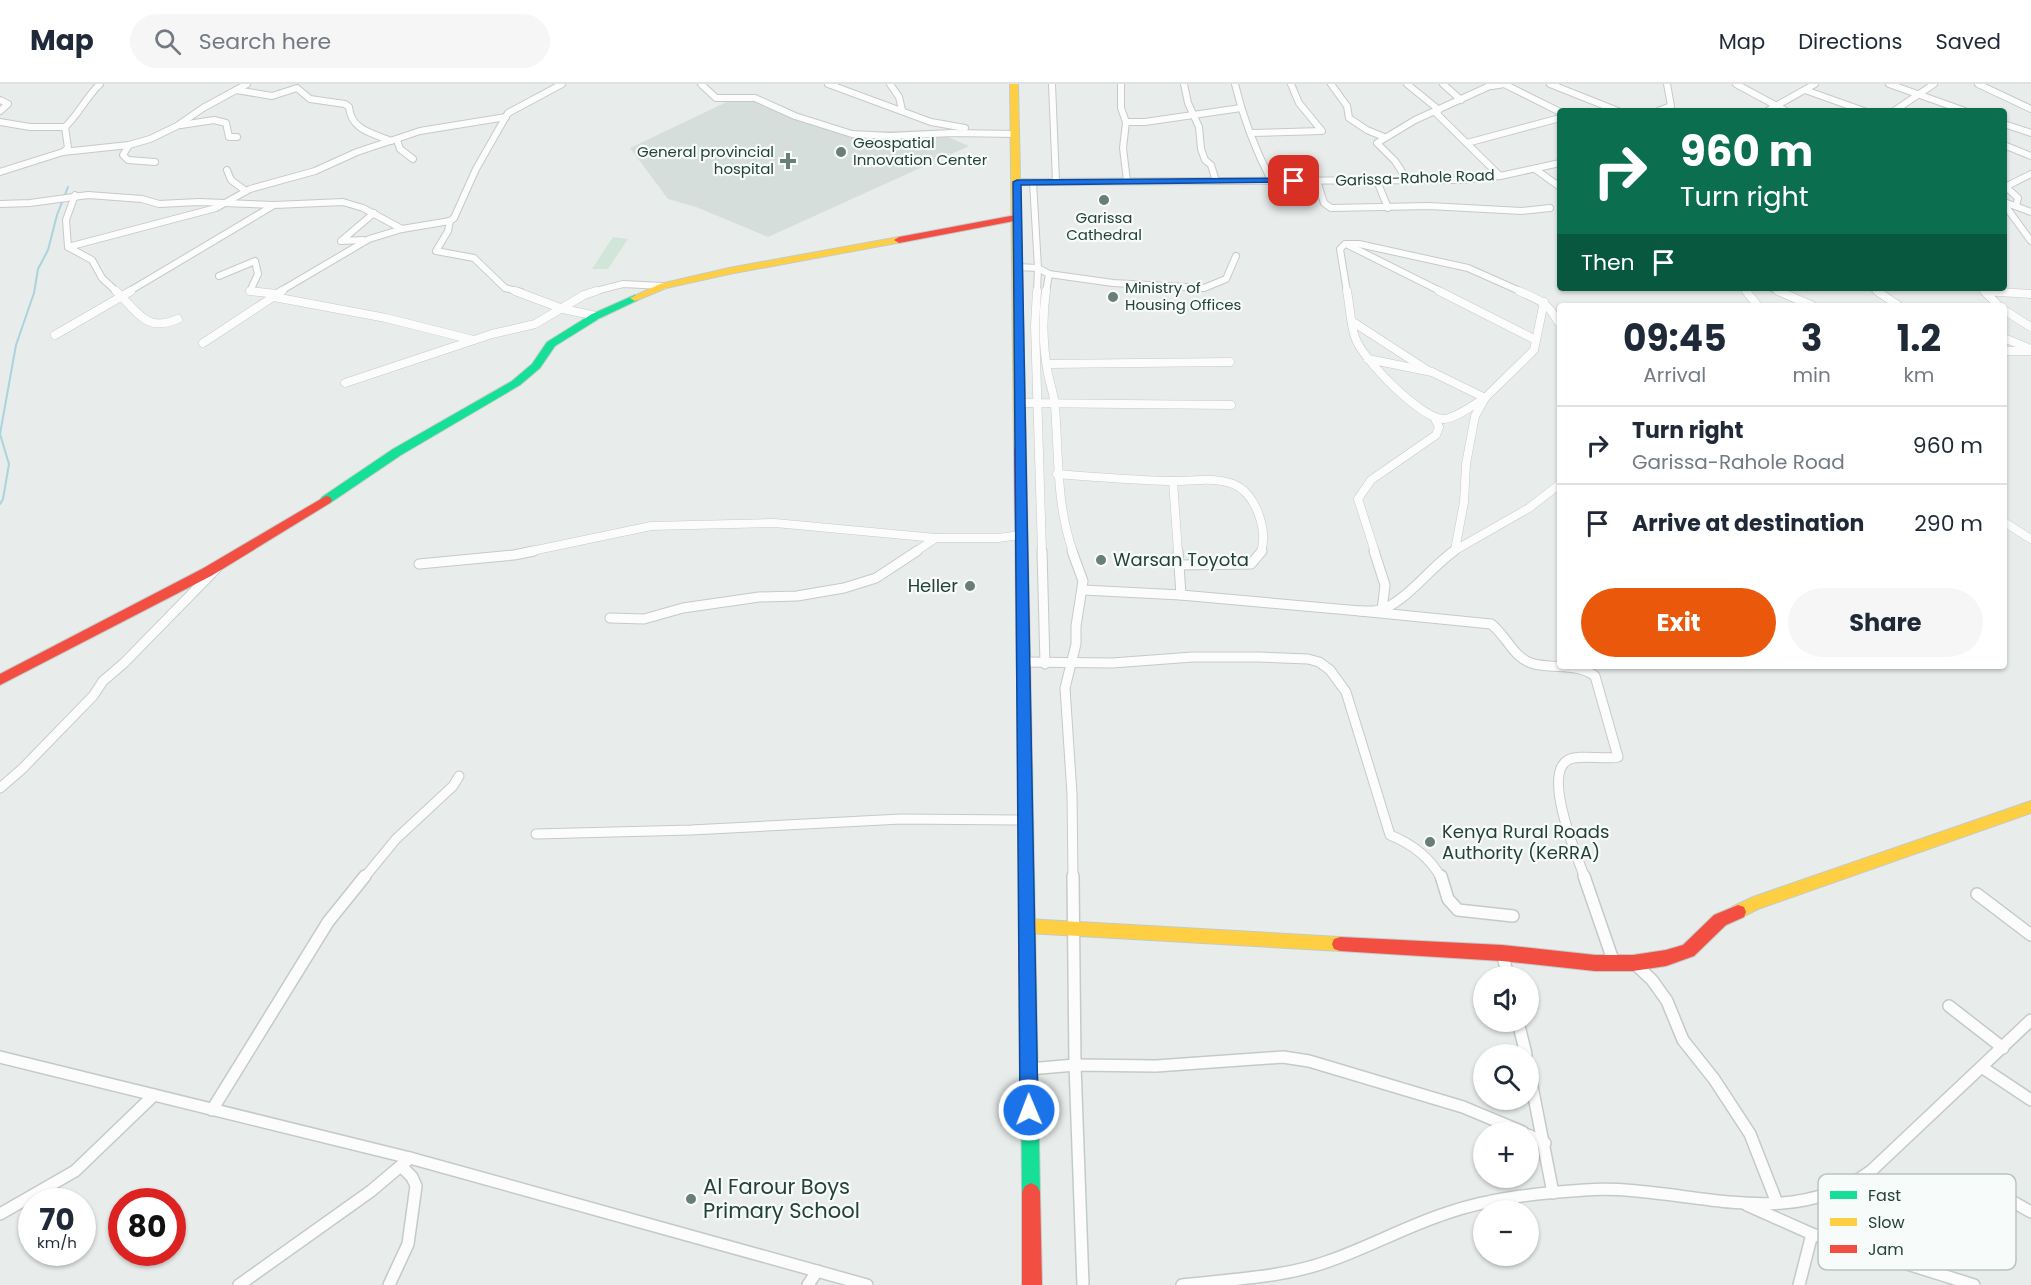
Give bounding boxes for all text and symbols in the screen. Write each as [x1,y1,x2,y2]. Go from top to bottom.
search box [130,14,550,68]
text: Map [30,21,94,60]
icon: search [151,25,184,58]
text: Search here [199,26,331,57]
text: Map [1719,27,1765,56]
text: Directions [1798,27,1902,56]
text: Saved [1935,27,2001,56]
text: 960 m [1680,122,1813,181]
place label: Geospatial Innovation Center [853,132,988,170]
icon: right [1581,132,1659,210]
place label: General provincial hospital [637,141,774,179]
marker: Geospatial Innovation Center [834,145,848,159]
marker: General provincial hospital [779,152,797,170]
pin [1268,155,1319,206]
icon: arrive [1277,164,1310,197]
street label: Garissa-Rahole Road [1335,164,1495,191]
text: Turn right [1680,178,1809,215]
marker: Garissa Cathedral [1097,193,1111,207]
place label: Garissa Cathedral [1066,207,1142,245]
icon: arrive [1647,246,1680,279]
text: Then [1581,247,1635,278]
place label: Ministry of Housing Offices [1125,277,1242,315]
marker: Ministry of Housing Offices [1106,290,1120,304]
text: 09:45 [1623,313,1727,364]
text: 3 [1801,313,1823,364]
text: 1.2 [1897,313,1941,364]
text: Arrival [1643,361,1706,389]
text: min [1793,361,1831,389]
text: km [1903,361,1934,389]
text: Turn right [1632,415,1743,446]
icon: right [1581,429,1614,462]
text: 960 m [1913,430,1983,461]
text: Garissa-Rahole Road [1632,448,1845,476]
icon: arrive [1581,507,1614,540]
text: Arrive at destination [1632,508,1864,539]
text: 290 m [1914,508,1983,539]
place label: Warsan Toyota [1113,547,1249,572]
marker: Warsan Toyota [1094,553,1108,567]
place label: Heller [908,573,958,598]
marker: Heller [963,579,977,593]
button: Exit [1581,588,1776,657]
button: Share [1788,588,1983,657]
place label: Kenya Rural Roads Authority (KeRRA) [1442,819,1609,865]
marker: Kenya Rural Roads Authority (KeRRA) [1423,835,1437,849]
map controls [1473,966,1539,1266]
button: sound [1473,966,1539,1032]
button: search [1473,1044,1539,1110]
position arrow [997,1078,1061,1142]
button: + [1473,1122,1539,1188]
place label: Al Farour Boys Primary School [703,1172,860,1225]
legend [1818,1174,2016,1270]
text: Fast [1868,1184,1901,1207]
speed limit sign: 80 [108,1188,186,1266]
marker: Al Farour Boys Primary School [684,1192,698,1206]
text: 70 [39,1198,75,1241]
button: − [1473,1200,1539,1266]
text: Slow [1868,1211,1905,1234]
text: km/h [37,1232,77,1253]
text: Jam [1868,1238,1904,1261]

